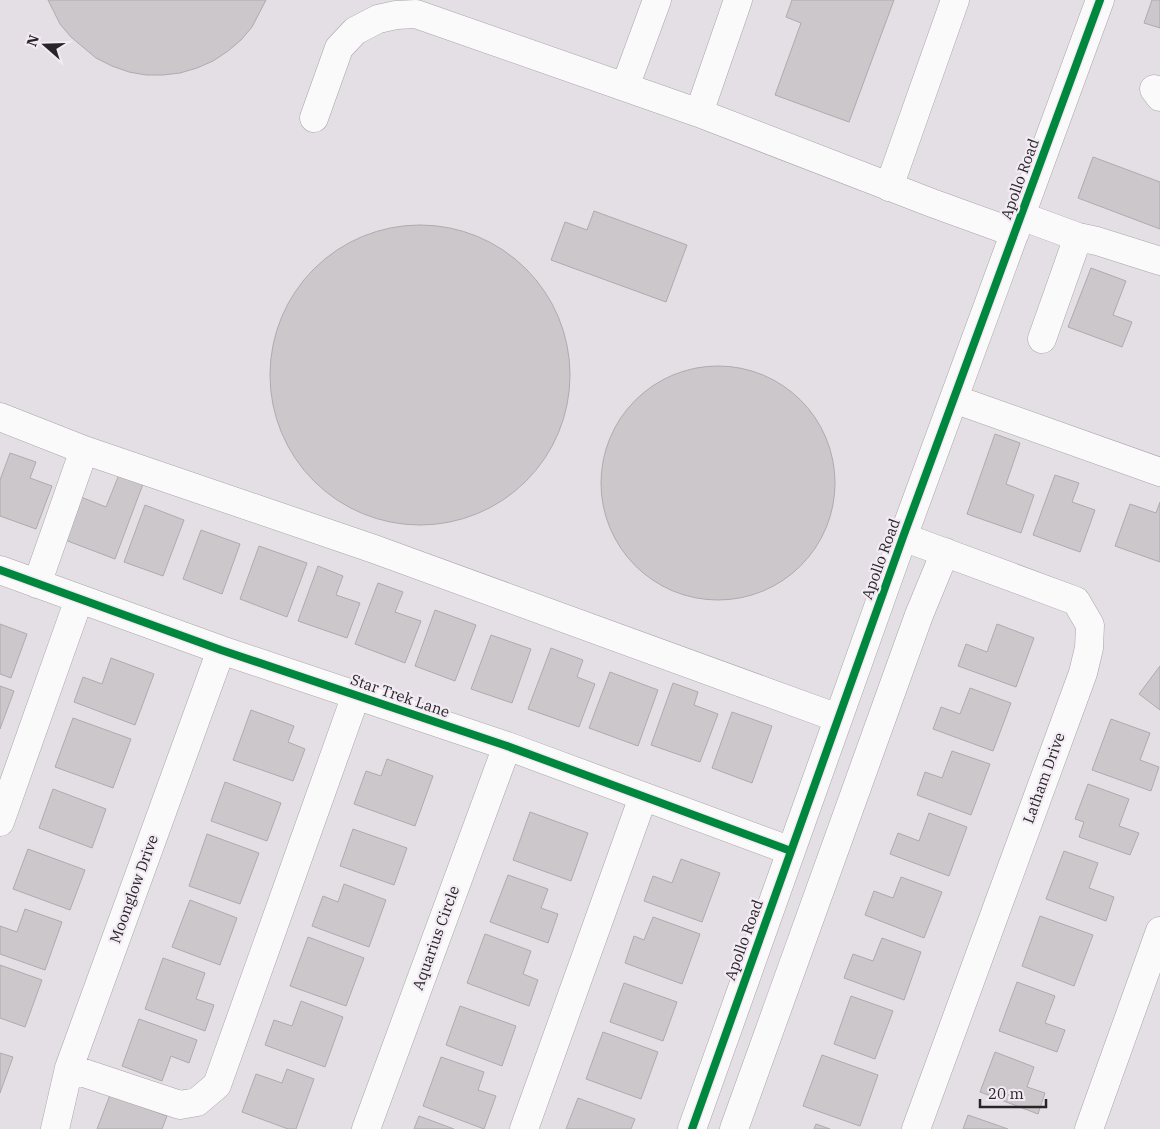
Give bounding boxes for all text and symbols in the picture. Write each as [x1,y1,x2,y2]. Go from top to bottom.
north arrow [20,20,70,70]
text: N [22,32,43,49]
street label: Apollo Road [996,136,1043,222]
street label: Apollo Road [857,516,904,602]
street label: Star Trek Lane [348,670,452,721]
street label: Latham Drive [1018,730,1069,826]
street label: Moonglow Drive [105,832,162,946]
street label: Aquarius Circle [408,883,463,993]
street label: Apollo Road [720,897,767,983]
scale bar [980,1076,1046,1108]
text: 20 m [988,1084,1024,1103]

